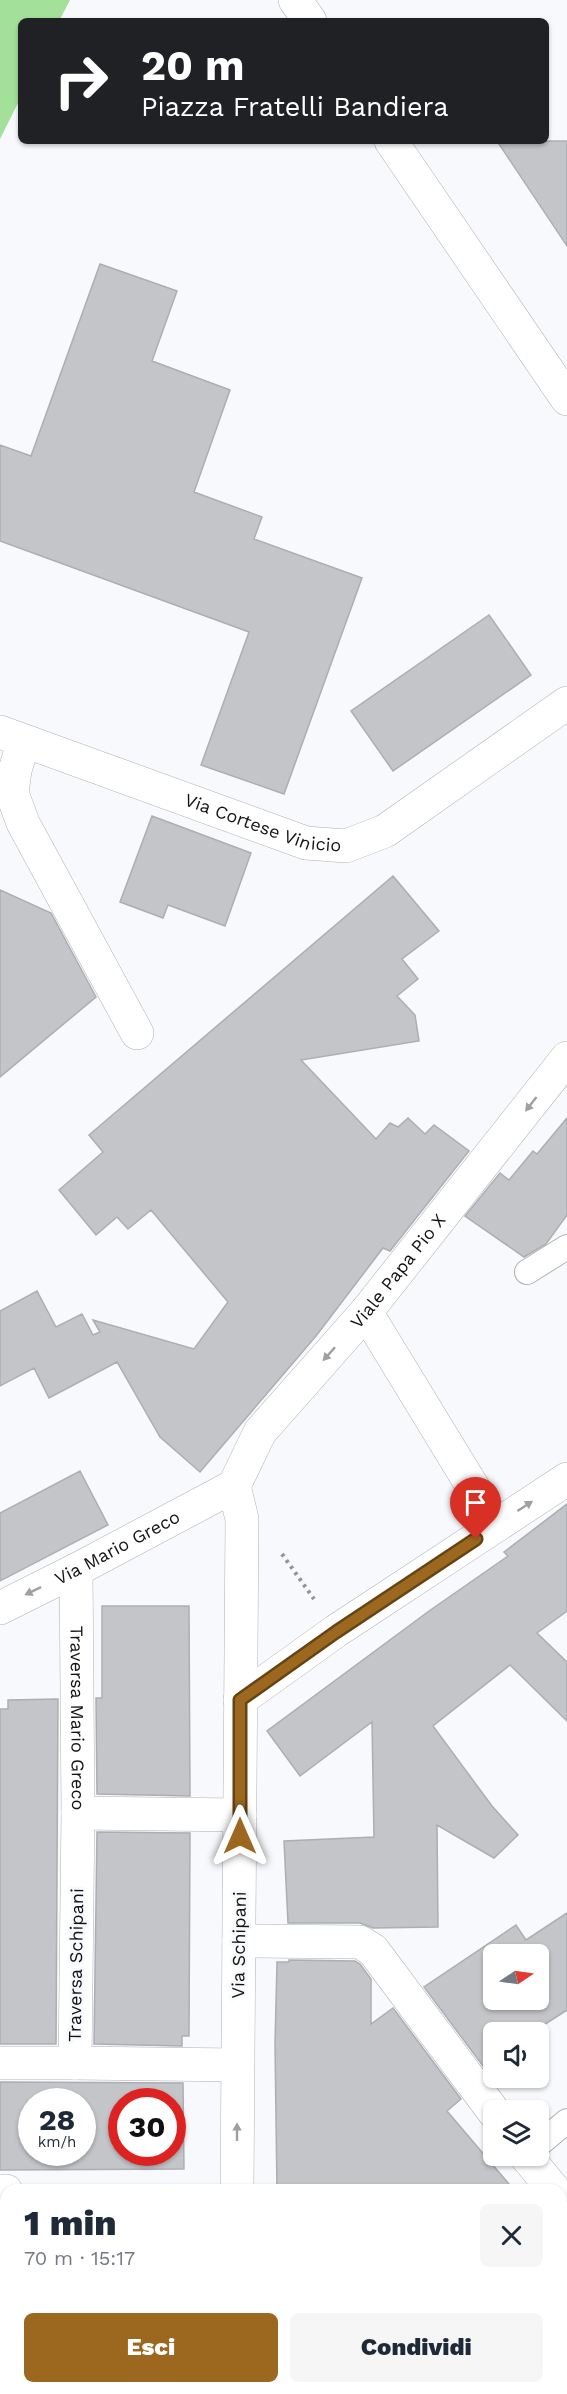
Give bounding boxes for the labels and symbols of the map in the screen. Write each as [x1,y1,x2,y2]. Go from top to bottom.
street label: Via Cortese Vinicio [182,789,342,856]
one-way arrow [524,1096,537,1112]
street label: Viale Papa Pio X [346,1209,450,1332]
one-way arrow [323,1346,336,1361]
pin [450,1477,501,1539]
one-way arrow [517,1501,533,1512]
street label: Via Mario Greco [51,1506,183,1589]
one-way arrow [25,1586,42,1596]
street label: Traversa Mario Greco [66,1626,89,1810]
position arrow [208,1804,272,1868]
street label: Traversa Schipani [64,1888,87,2042]
street label: Via Schipani [227,1891,250,1999]
north arrow [483,1944,549,2010]
speed limit sign: 30 [108,2088,186,2166]
one-way arrow [232,2122,242,2141]

